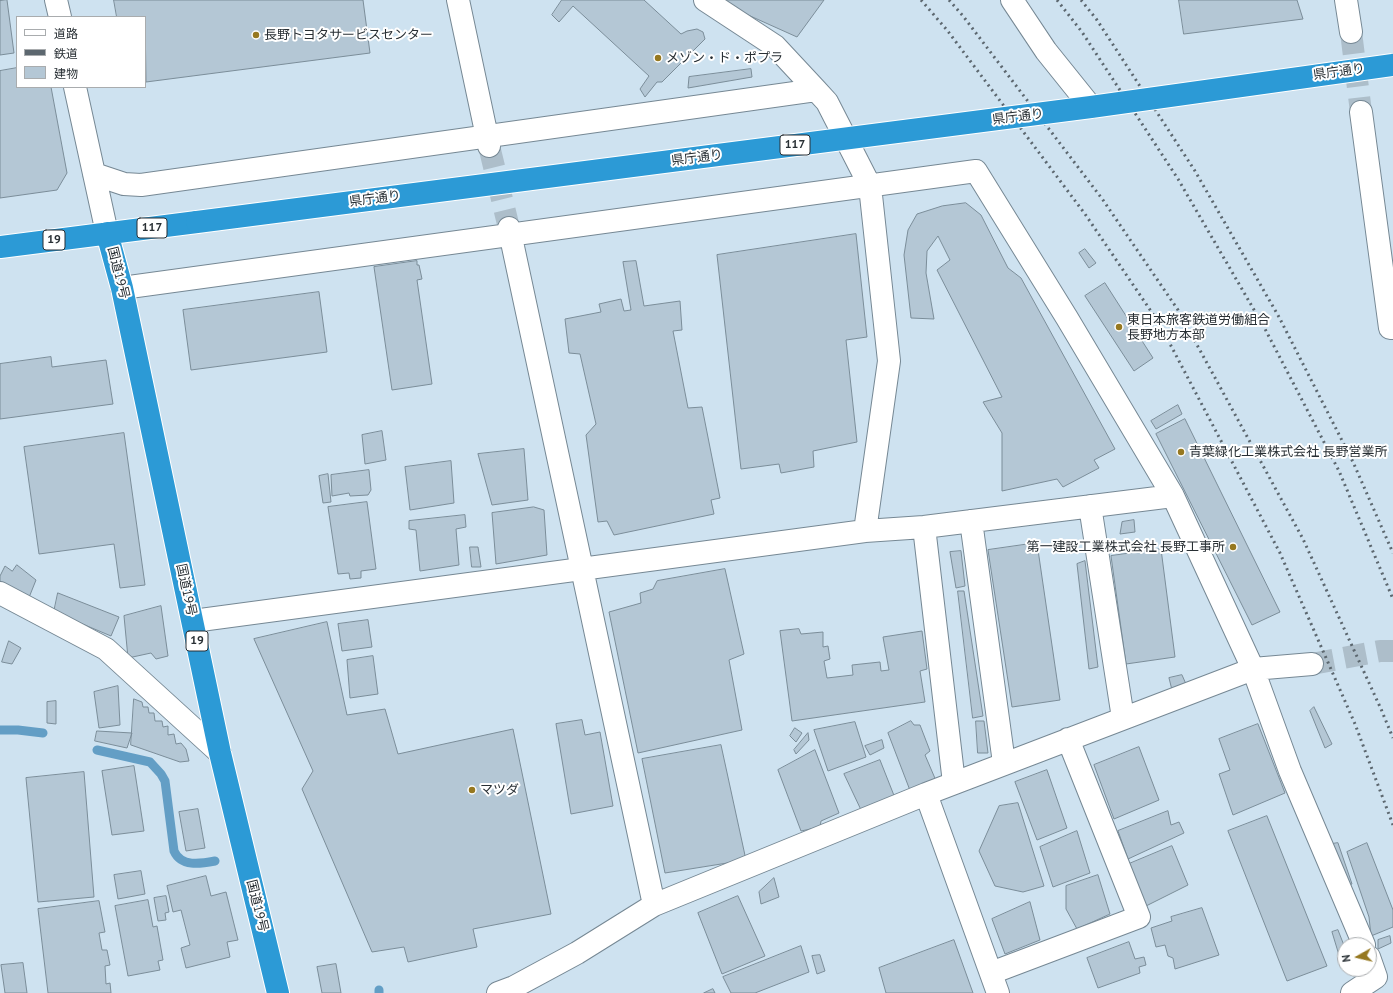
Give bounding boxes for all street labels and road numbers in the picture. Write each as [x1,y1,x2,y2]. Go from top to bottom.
street label: 県庁通り [1312,61,1366,83]
street label: 県庁通り [991,106,1045,128]
road number: 117 [780,135,810,155]
street label: 県庁通り [670,147,724,169]
street label: 県庁通り [348,188,402,210]
road number: 117 [137,218,167,238]
road number: 19 [43,230,65,250]
street label: 国道19号 [104,245,132,301]
street label: 国道19号 [173,562,199,618]
road number: 19 [186,631,208,651]
street label: 国道19号 [243,878,271,934]

